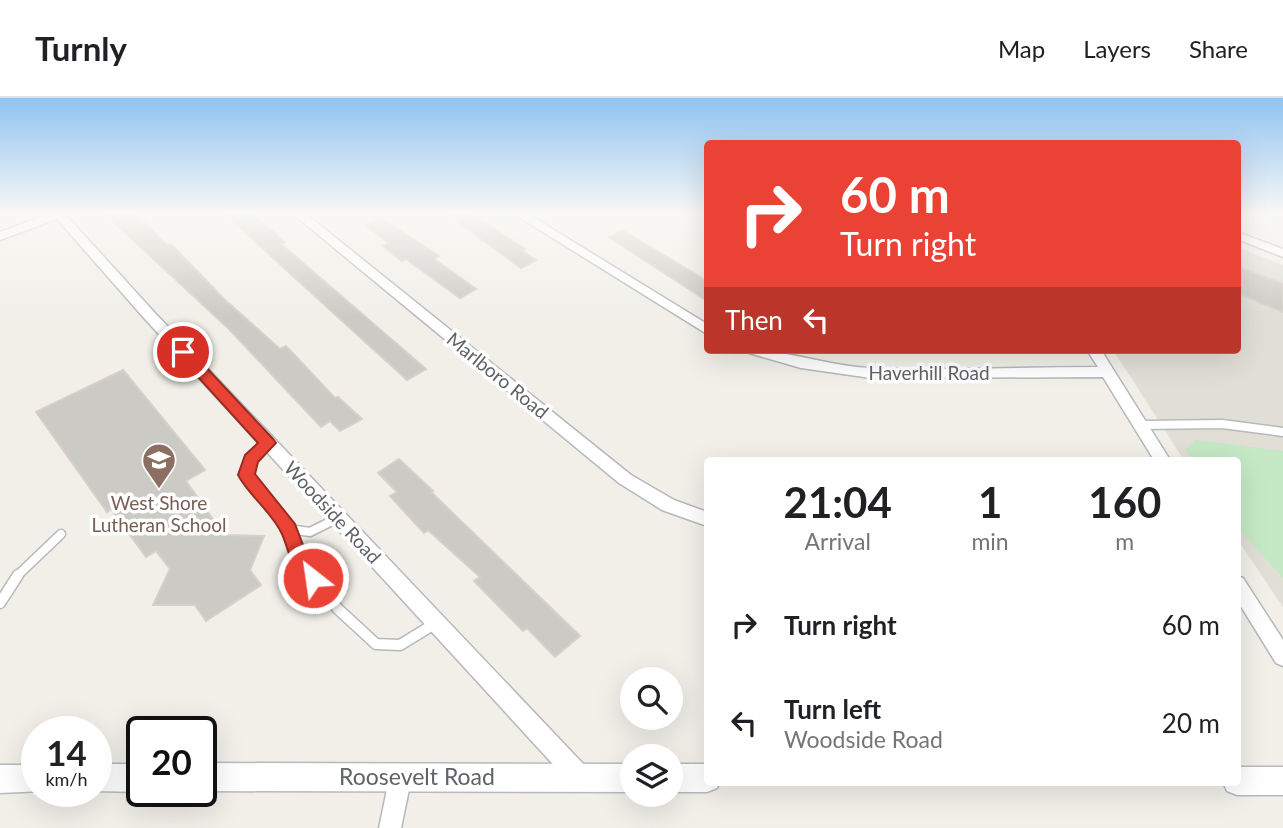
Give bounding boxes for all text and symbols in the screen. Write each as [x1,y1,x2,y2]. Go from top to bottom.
text: Turnly [35,28,127,68]
text: Map [998,34,1045,63]
text: Layers [1083,34,1151,63]
text: Share [1189,34,1248,63]
text: 60 m [840,165,950,223]
icon: right [725,168,816,259]
text: Turn right [840,224,976,263]
icon: left [797,301,835,339]
text: Then [725,304,783,336]
pin [153,322,213,382]
street label: Marlboro Road [443,327,553,423]
icon: arrive [164,333,202,371]
street label: Haverhill Road [868,361,990,384]
school or university icon: West Shore Lutheran School [140,441,178,490]
street label: Woodside Road [280,456,386,568]
text: 21:04 [784,477,892,527]
text: 1 [978,477,1002,527]
text: 160 [1088,477,1161,527]
place label: West Shore Lutheran School [92,491,226,536]
text: Arrival [805,527,871,555]
text: min [971,527,1009,555]
text: m [1115,527,1134,555]
position arrow [276,541,350,615]
icon: right [725,606,763,644]
text: Turn right [784,609,897,641]
text: 60 m [1162,609,1220,641]
map controls [620,667,683,807]
button: search [620,667,683,730]
text: Turn left [784,693,881,725]
icon: left [725,704,763,742]
text: 20 m [1162,707,1220,739]
speed limit sign: 20 [126,716,217,807]
text: Woodside Road [784,725,943,753]
text: 14 [46,731,87,773]
button: layers [620,744,683,807]
street label: Roosevelt Road [339,762,495,790]
text: km/h [45,768,88,790]

